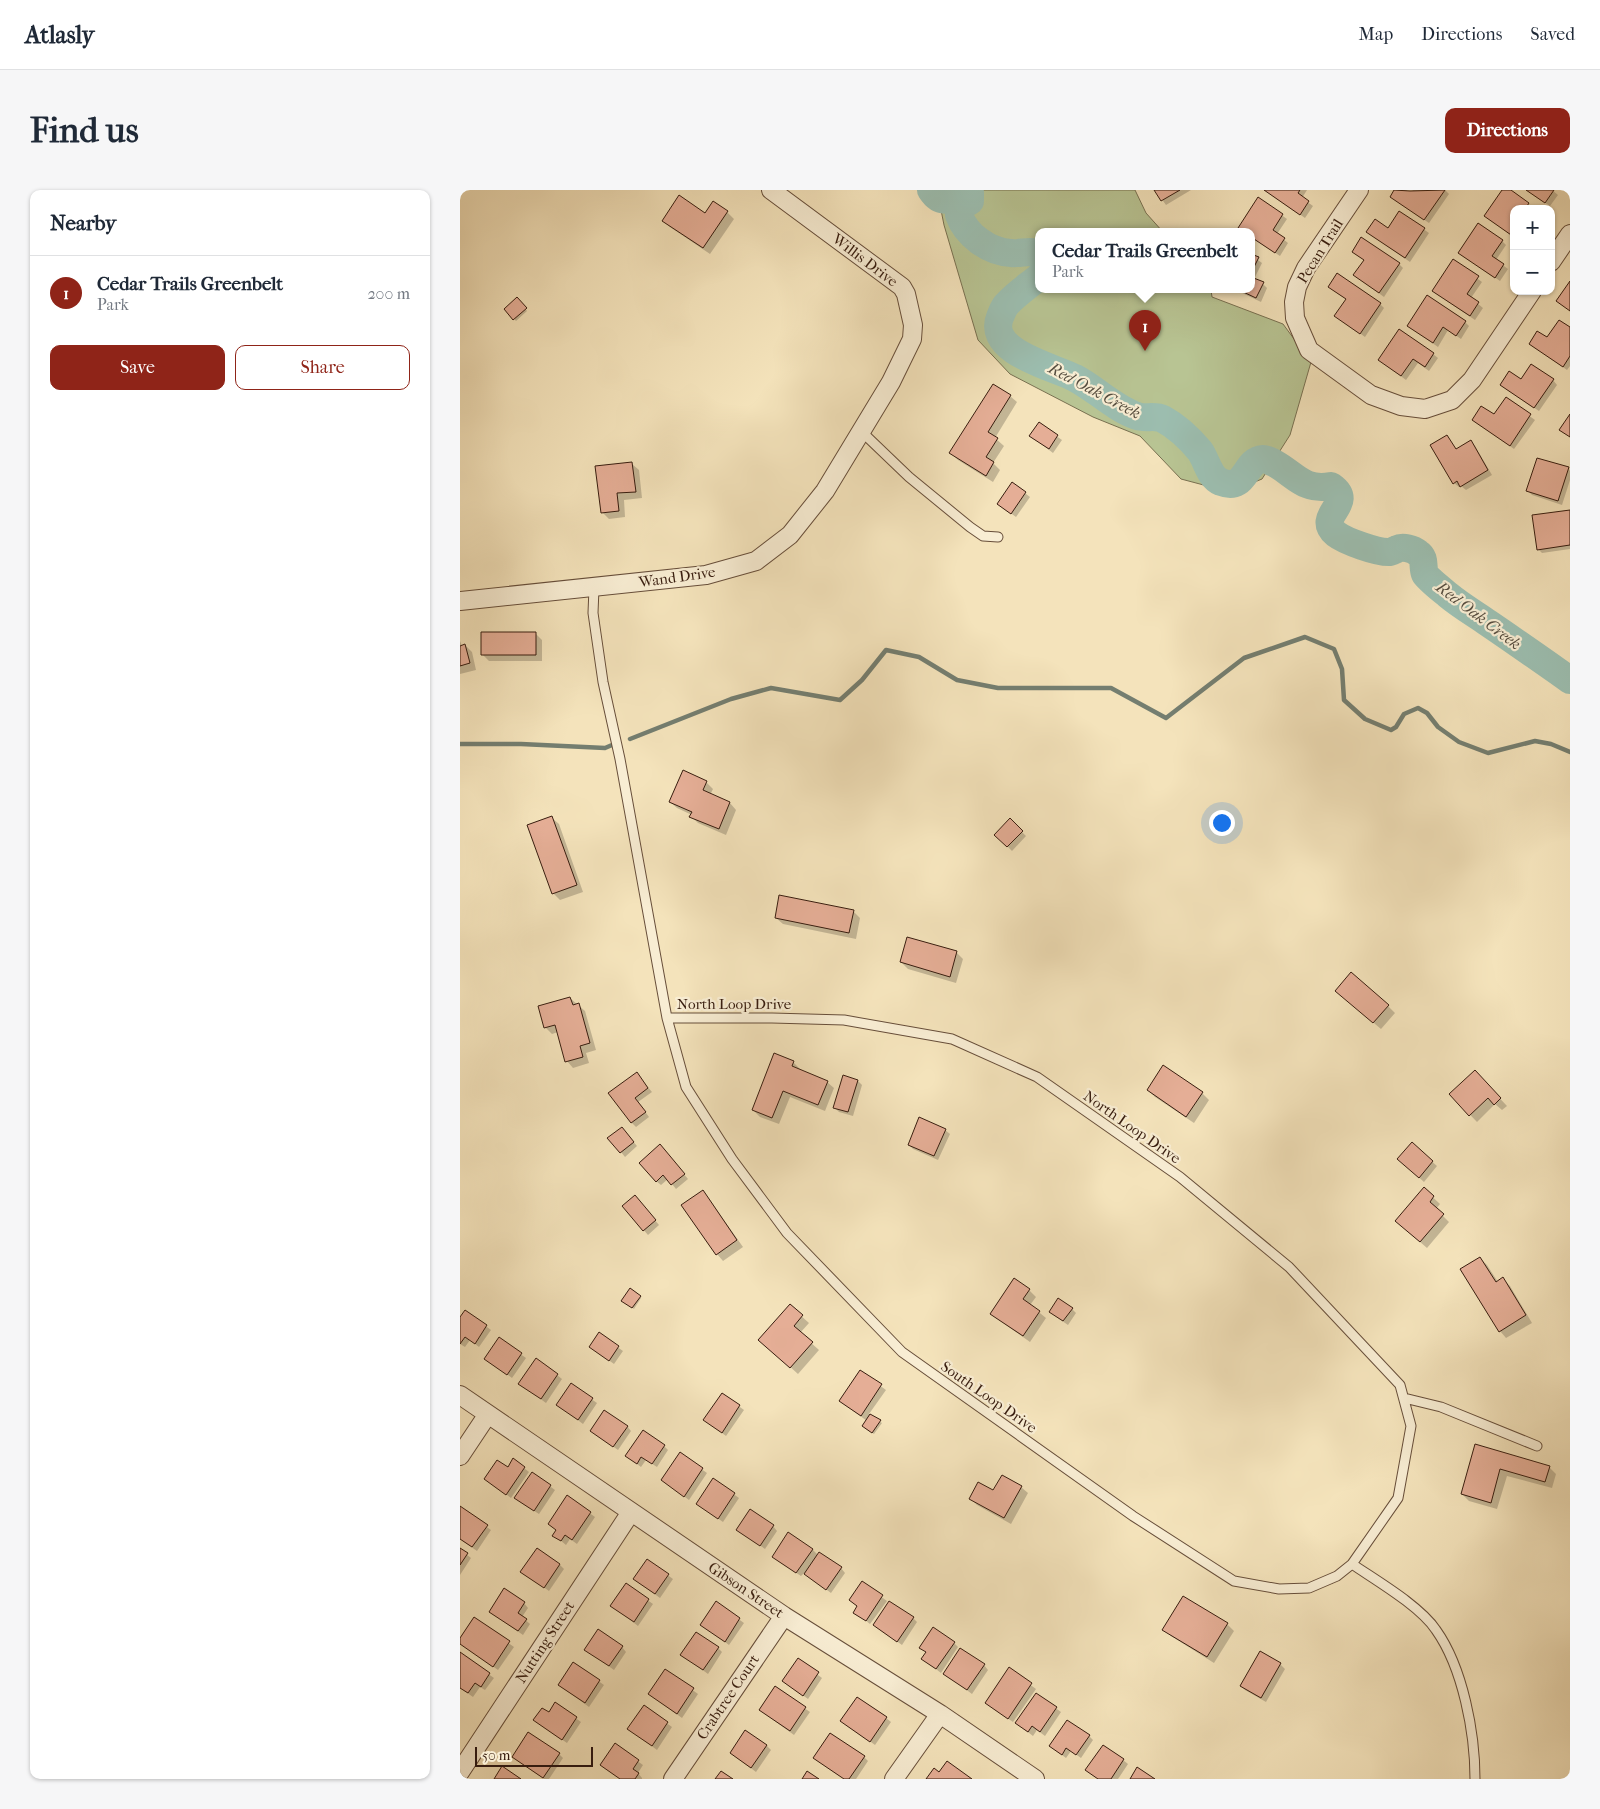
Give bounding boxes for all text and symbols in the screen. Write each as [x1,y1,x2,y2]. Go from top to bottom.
text: Atlasly [25,21,94,49]
text: Map [1359,24,1393,45]
text: Directions [1421,24,1502,45]
text: Saved [1530,24,1575,45]
button: Directions [1445,108,1570,153]
text: Find us [30,110,139,151]
map controls [1510,205,1555,295]
button: + [1510,205,1555,250]
text: Nearby [50,211,116,235]
street label: Pecan Trail [1293,215,1347,287]
popup [1035,228,1255,293]
street label: Willis Drive [828,229,902,291]
text: Cedar Trails Greenbelt [1052,240,1238,262]
button: − [1510,250,1555,295]
text: Park [1052,262,1084,281]
text: Cedar Trails Greenbelt [97,273,283,295]
text: 1 [63,284,69,303]
text: 200 m [367,284,410,303]
text: Park [97,295,129,314]
pin: 1 [1129,310,1161,351]
button: Save [50,345,225,390]
button: Share [235,345,410,390]
water label: Red Oak Creek [1045,358,1144,423]
street label: Wand Drive [636,563,717,591]
water label: Red Oak Creek [1432,577,1525,653]
your location [1209,810,1235,836]
street label: North Loop Drive [677,995,792,1013]
street label: North Loop Drive [1080,1087,1184,1168]
street label: South Loop Drive [938,1357,1041,1437]
street label: Gibson Street [705,1558,788,1622]
street label: Nutting Street [512,1597,579,1686]
street label: Crabtree Court [693,1651,763,1743]
scale bar [475,1744,592,1767]
text: 50 m [482,1747,510,1764]

